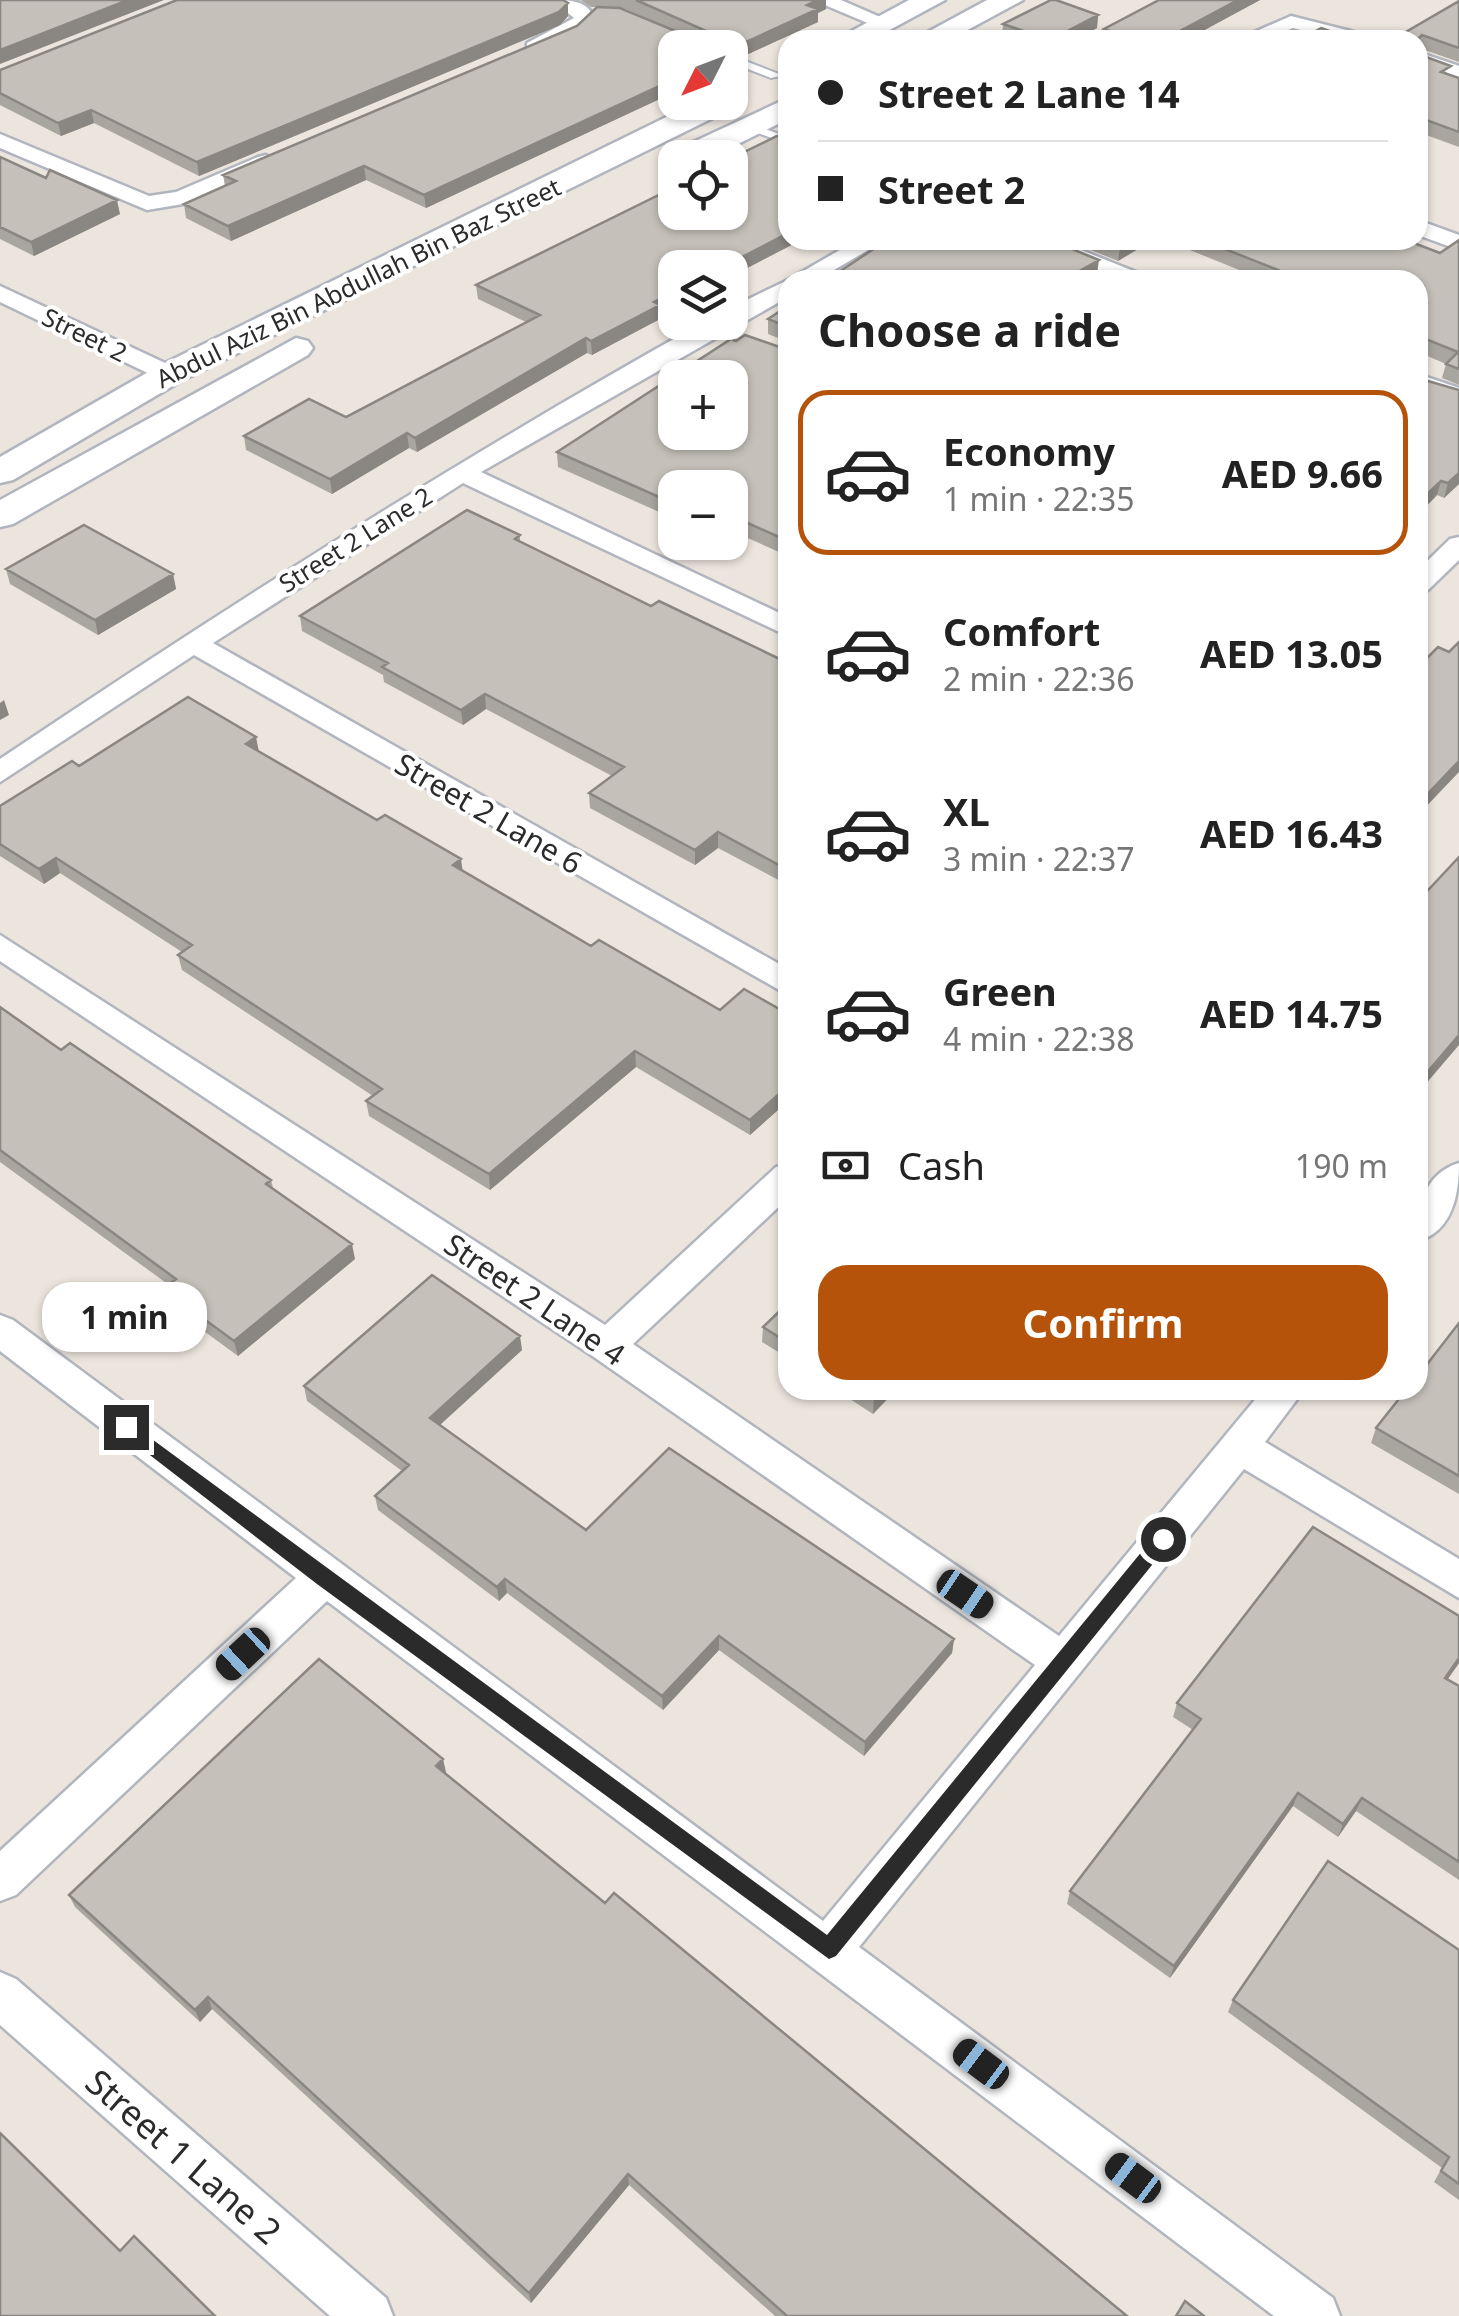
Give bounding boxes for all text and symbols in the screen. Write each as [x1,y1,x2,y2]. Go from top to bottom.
north arrow [658,30,748,120]
map controls [658,30,748,560]
text: Street 2 Lane 14 [878,67,1180,119]
button: locate [658,140,748,230]
text: Street 2 [878,163,1025,215]
street label: Abdul Aziz Bin Abdullah Bin Baz Street [150,169,566,395]
button: layers [658,250,748,340]
street label: Street 2 [37,299,133,369]
text: Choose a ride [818,299,1121,360]
button: + [658,360,748,450]
text: Economy [943,425,1115,477]
icon: car [823,428,913,518]
text: AED 9.66 [1222,447,1383,499]
button: − [658,470,748,560]
text: 1 min · 22:35 [943,477,1135,520]
street label: Street 2 Lane 2 [272,478,438,600]
text: Comfort [943,605,1100,657]
icon: car [823,608,913,698]
text: AED 13.05 [1200,627,1383,679]
text: 2 min · 22:36 [943,657,1135,700]
street label: Street 2 Lane 6 [388,743,590,883]
text: XL [943,785,990,837]
icon: car [823,788,913,878]
text: AED 16.43 [1200,807,1383,859]
text: 3 min · 22:37 [943,837,1135,880]
text: Green [943,965,1057,1017]
icon: car [823,968,913,1058]
text: AED 14.75 [1200,987,1383,1039]
text: 4 min · 22:38 [943,1017,1135,1060]
icon: cash [818,1138,873,1193]
text: Cash [898,1139,985,1191]
text: 190 m [1295,1144,1388,1187]
street label: Street 2 Lane 4 [437,1223,633,1375]
button: Confirm [818,1265,1388,1380]
callout: 1 min [44,1282,208,1352]
text: 1 min [80,1295,169,1338]
route end [104,1405,149,1450]
route start [1141,1517,1186,1562]
car [932,1565,998,1623]
car [211,1623,275,1685]
car [948,2034,1014,2094]
street label: Street 1 Lane 2 [76,2058,292,2254]
car [1100,2148,1166,2208]

